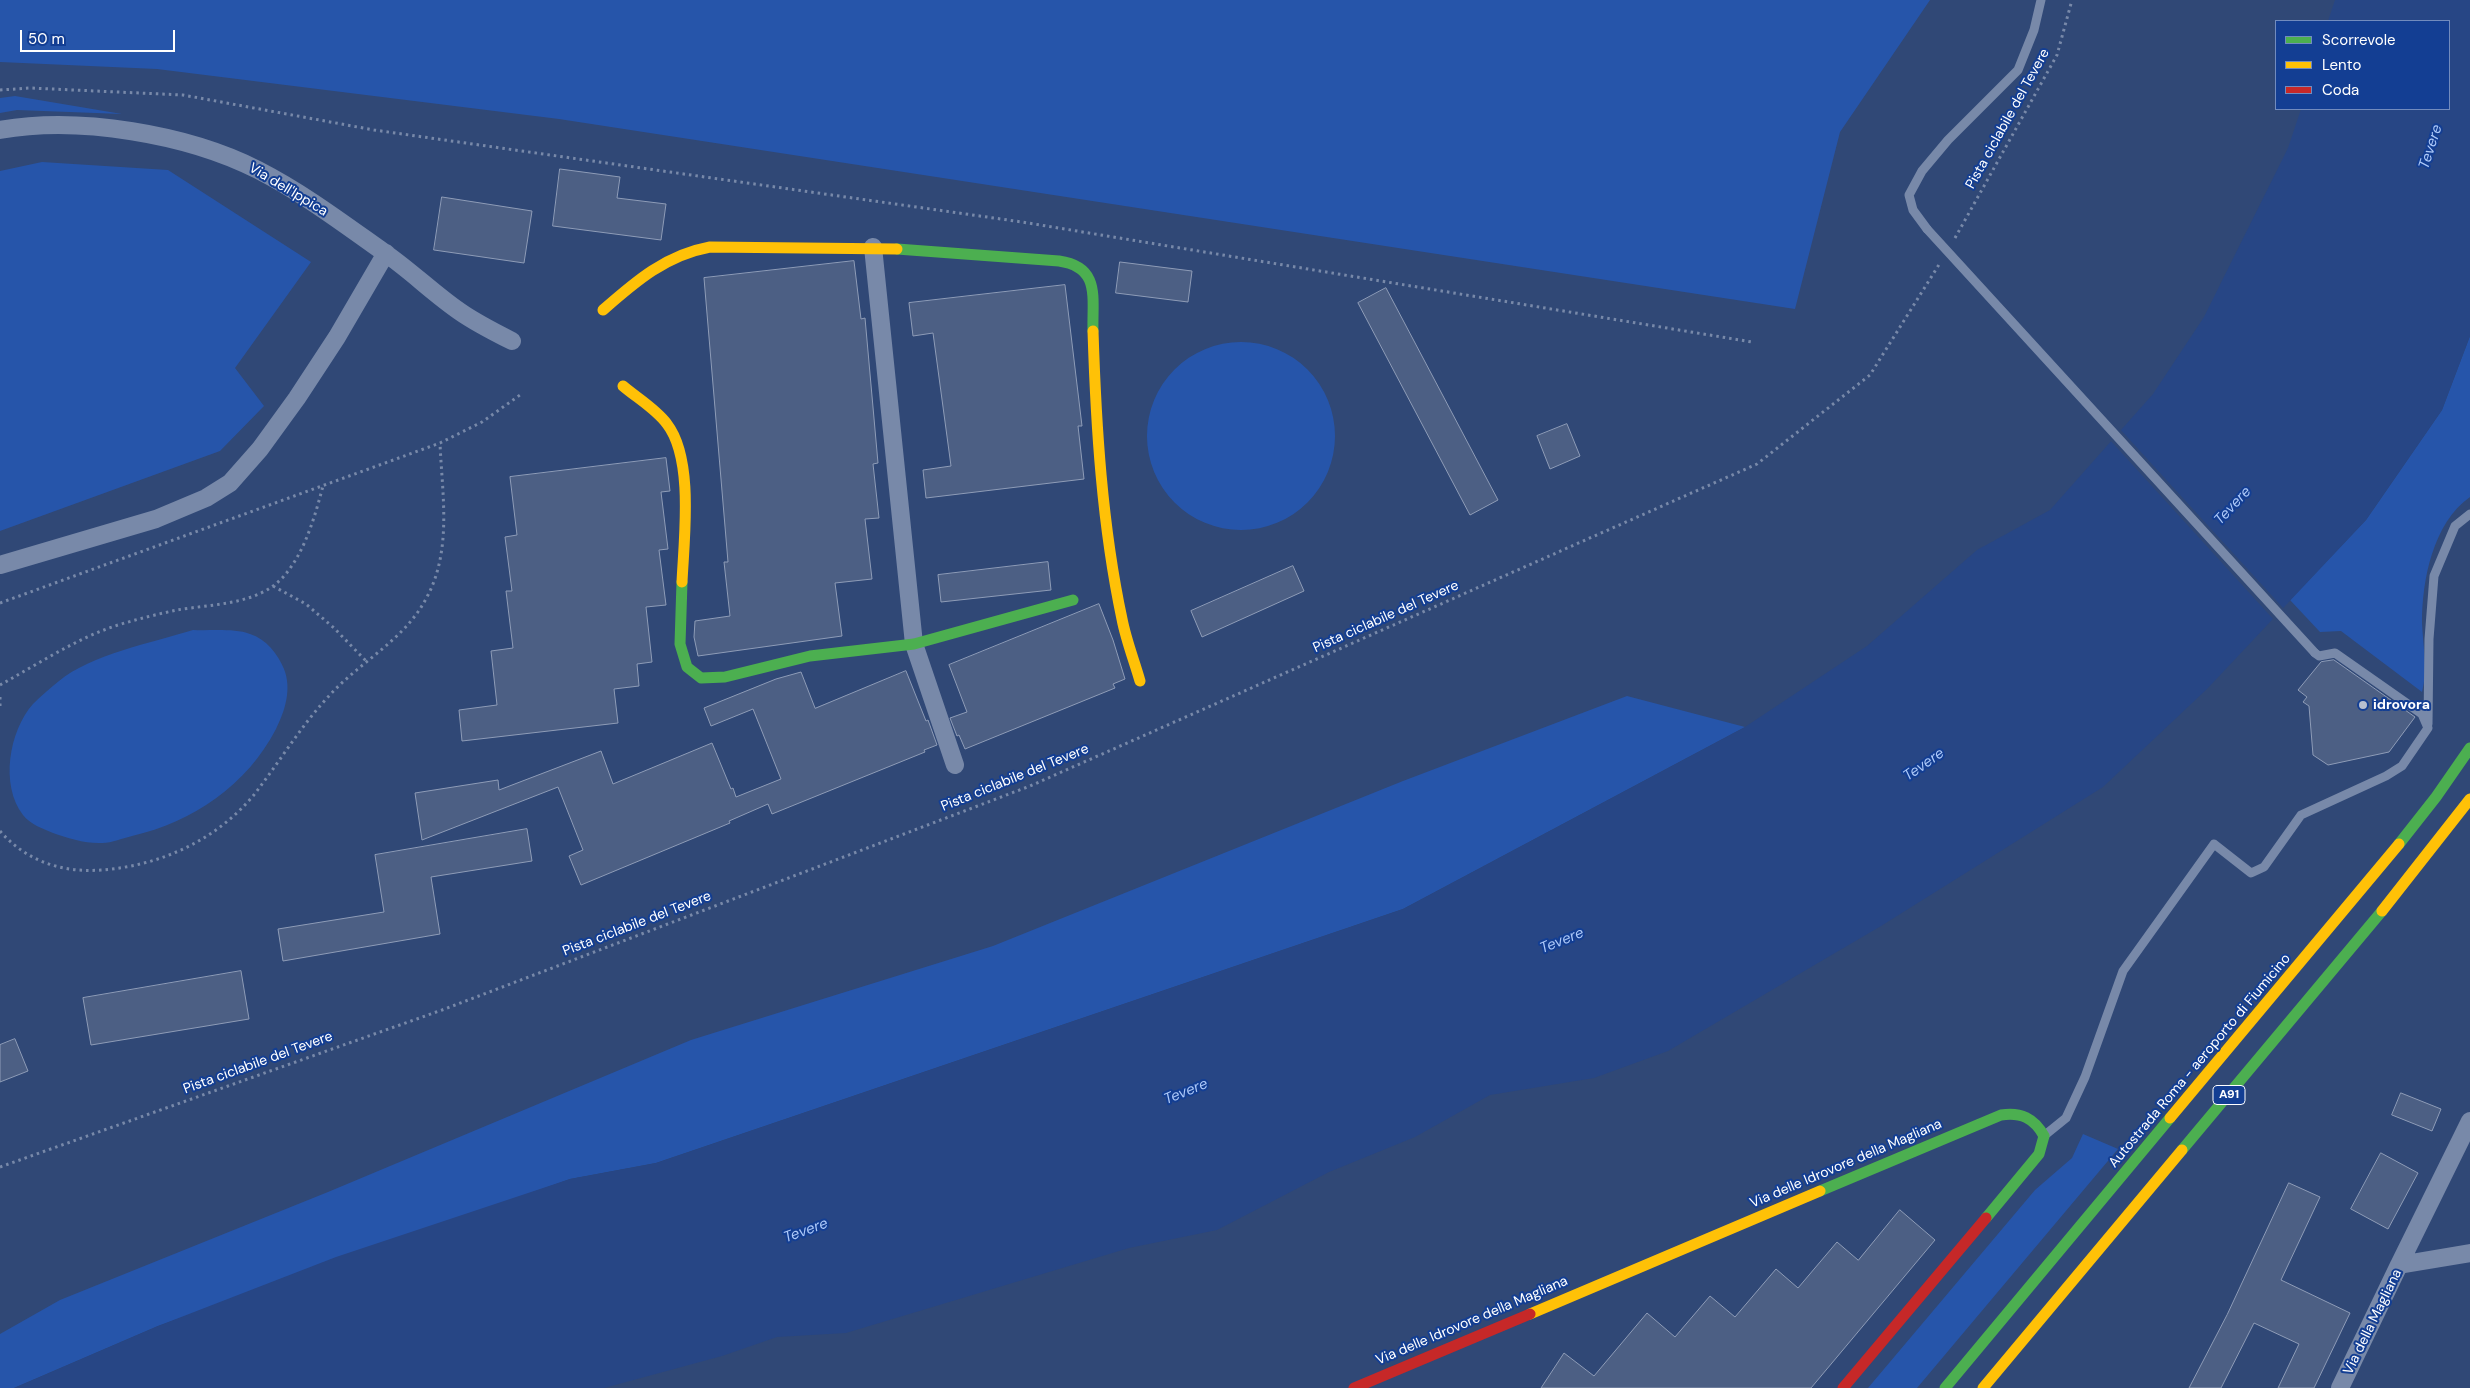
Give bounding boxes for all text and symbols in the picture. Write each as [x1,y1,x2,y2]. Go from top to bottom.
scale bar [22,20,178,52]
legend [2275,20,2450,110]
text: 50 m [28,29,65,49]
text: Scorrevole [2322,30,2396,50]
street label: Pista ciclabile del Tevere [1962,46,2054,192]
text: Lento [2322,55,2361,75]
text: Coda [2322,80,2359,100]
water label: Tevere [2415,122,2447,172]
street label: Via dell'Ippica [246,160,330,220]
water label: Tevere [2211,483,2255,529]
street label: Pista ciclabile del Tevere [1311,577,1461,657]
place label: idrovora [2373,697,2430,713]
marker: idrovora [2357,699,2369,711]
street label: Pista ciclabile del Tevere [939,741,1091,815]
water label: Tevere [1900,744,1948,786]
street label: Pista ciclabile del Tevere [560,888,714,960]
water label: Tevere [1537,924,1587,958]
street label: Autostrada Roma - aeroporto di Fiumicino [2106,951,2294,1171]
street label: Pista ciclabile del Tevere [181,1028,335,1098]
water label: Tevere [1161,1075,1211,1109]
road number: A91 [2213,1086,2245,1104]
street label: Via delle Idrovore della Magliana [1748,1116,1944,1212]
water label: Tevere [781,1215,831,1247]
street label: Via della Magliana [2340,1266,2406,1378]
street label: Via delle Idrovore della Magliana [1374,1273,1570,1369]

